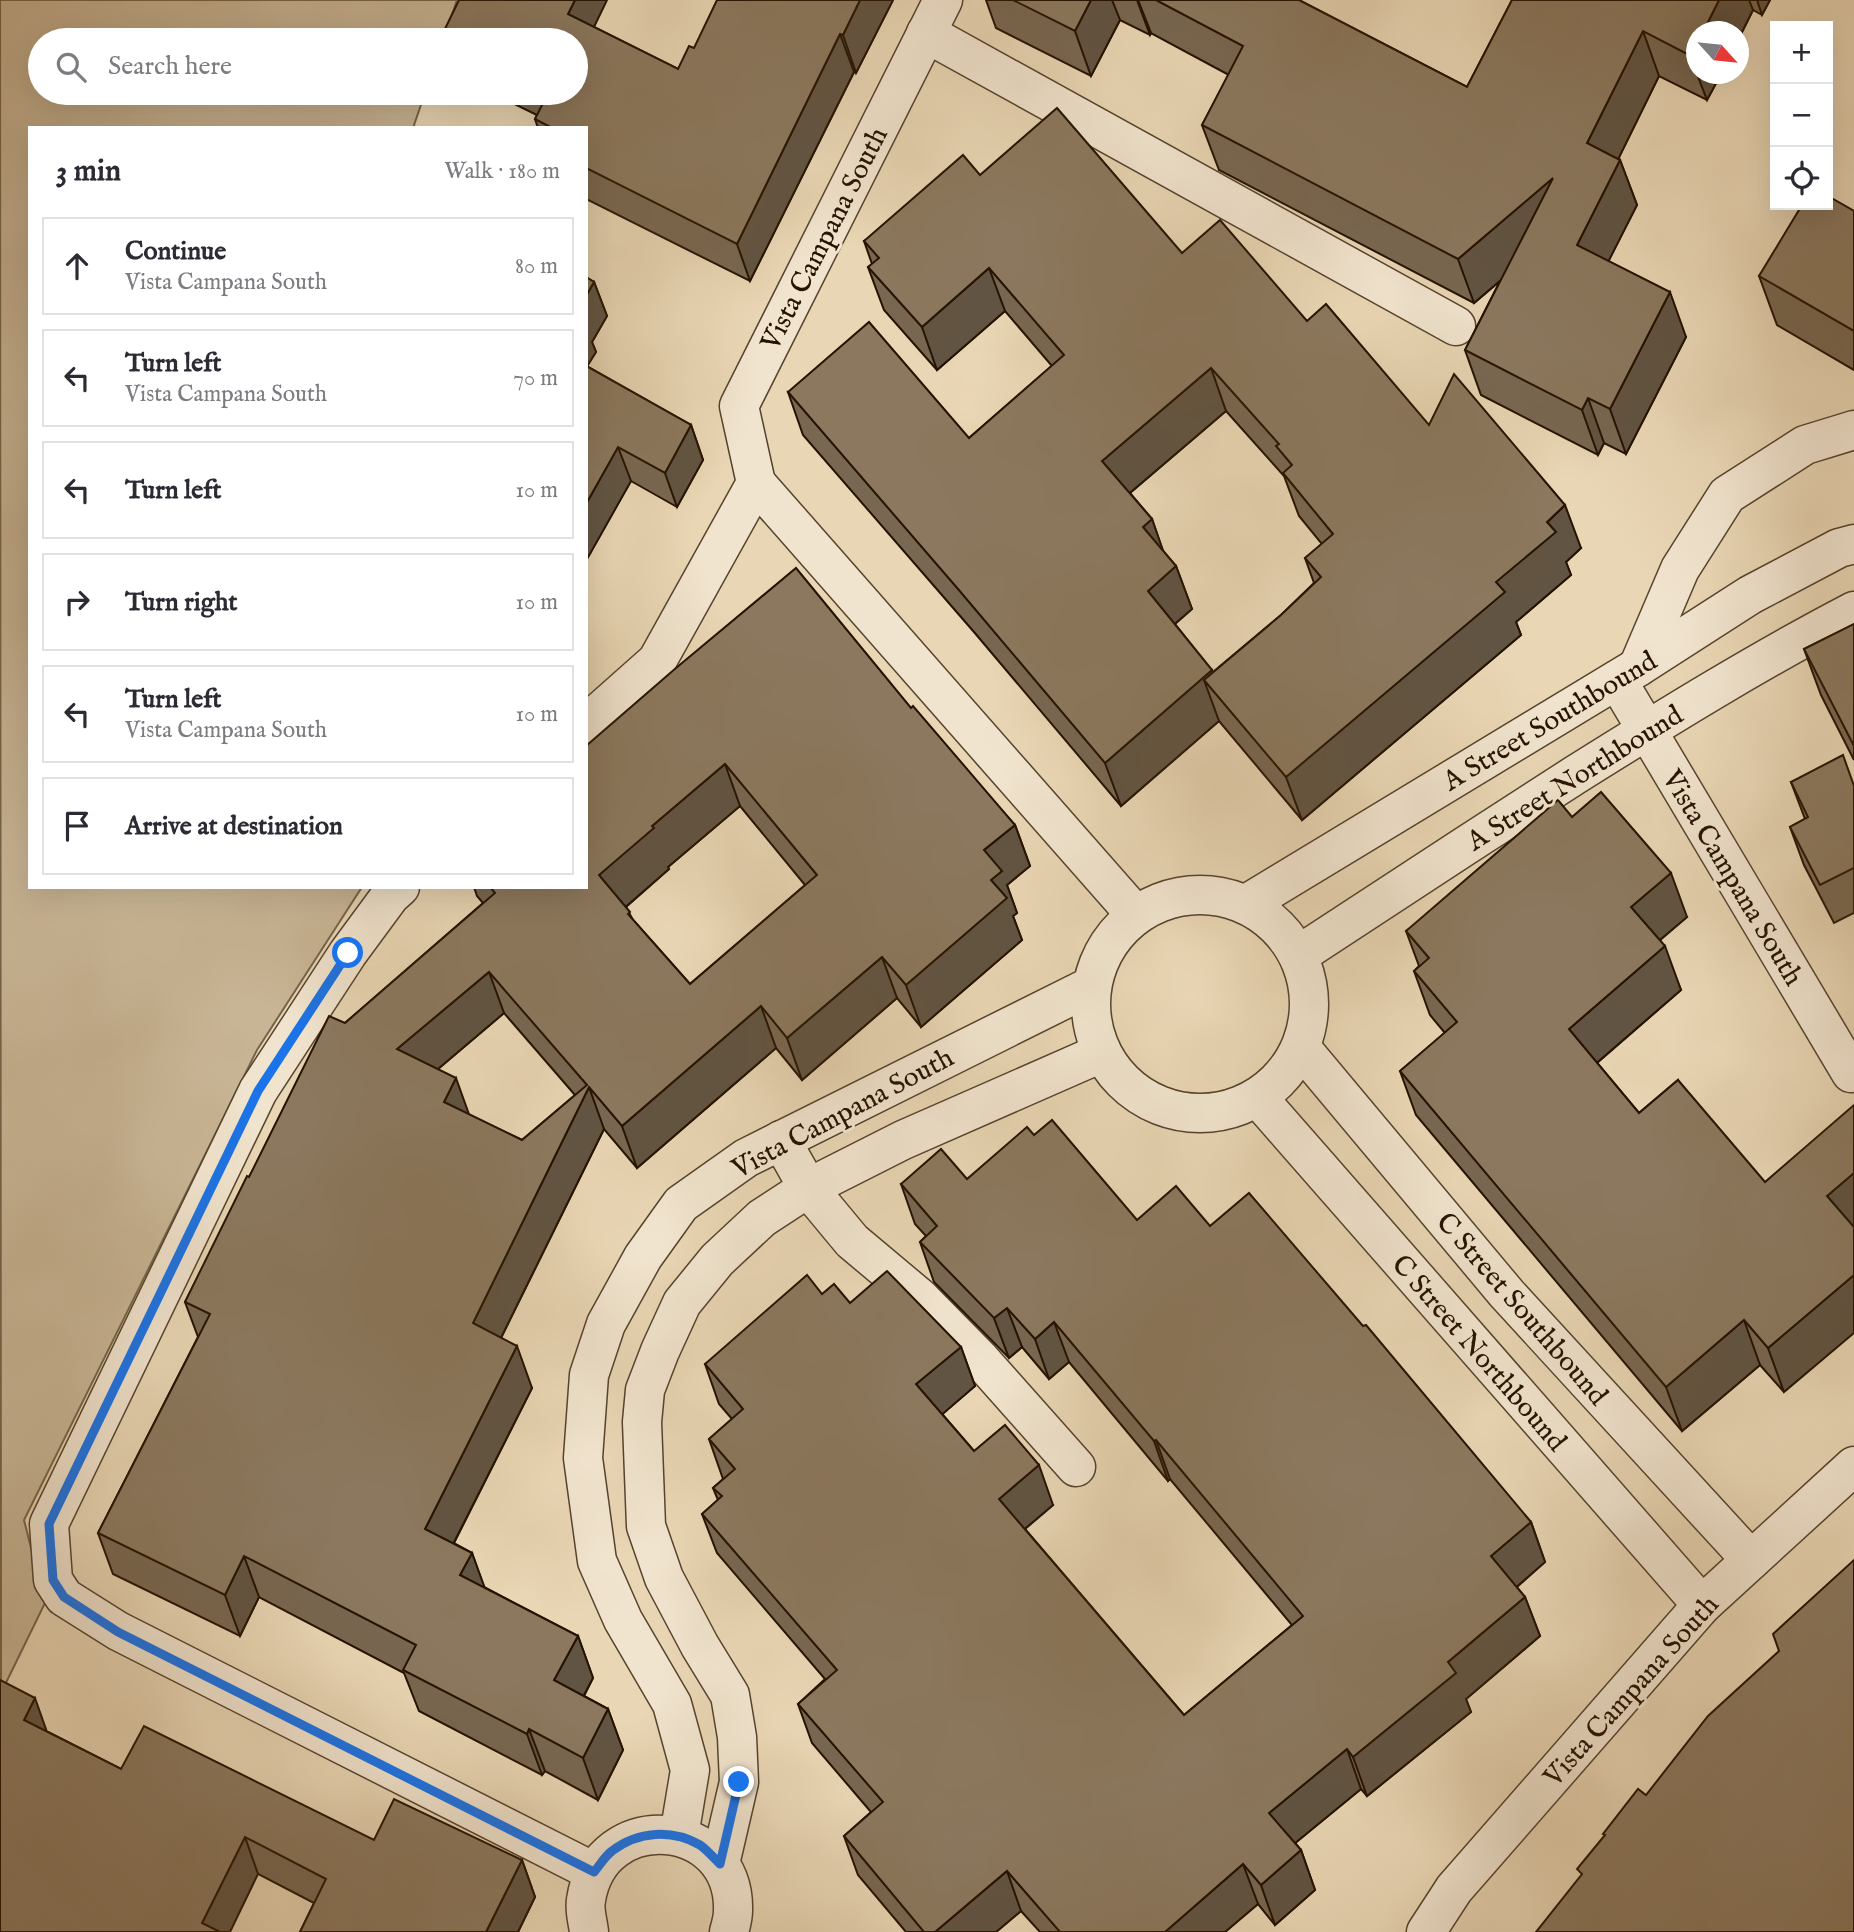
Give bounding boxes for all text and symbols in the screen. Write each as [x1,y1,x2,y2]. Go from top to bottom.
north arrow [1686,21,1749,84]
map controls [1770,21,1833,210]
button: + [1770,21,1833,84]
search box [28,28,588,105]
icon: search [52,48,90,86]
text: Search here [108,50,232,83]
button: − [1770,84,1833,147]
street label: Vista Campana South [753,122,897,358]
button: locate [1770,147,1833,210]
text: 3 min [56,153,121,191]
text: Walk · 180 m [444,157,560,186]
text: Continue [125,235,226,268]
icon: ahead [58,247,96,285]
text: 80 m [515,252,558,281]
text: Vista Campana South [125,268,327,297]
text: Turn left [125,347,222,380]
icon: left [58,359,96,397]
text: 70 m [513,364,558,393]
text: Vista Campana South [125,380,327,409]
icon: left [58,471,96,509]
text: Turn left [125,474,222,507]
text: 10 m [515,476,558,505]
icon: right [58,583,96,621]
text: Turn right [125,586,238,619]
text: 10 m [515,588,558,617]
street label: A Street Southbound [1436,644,1664,800]
text: Turn left [125,683,222,716]
icon: left [58,695,96,733]
street label: A Street Northbound [1460,698,1690,860]
text: 10 m [515,700,558,729]
text: Vista Campana South [125,716,327,745]
street label: Vista Campana South [1653,763,1810,993]
icon: arrive [58,807,96,845]
text: Arrive at destination [125,810,343,843]
route start [332,937,363,968]
street label: Vista Campana South [725,1041,960,1188]
street label: C Street Southbound [1428,1206,1615,1413]
street label: C Street Northbound [1383,1248,1573,1459]
street label: Vista Campana South [1536,1588,1727,1796]
route end [723,1766,754,1797]

